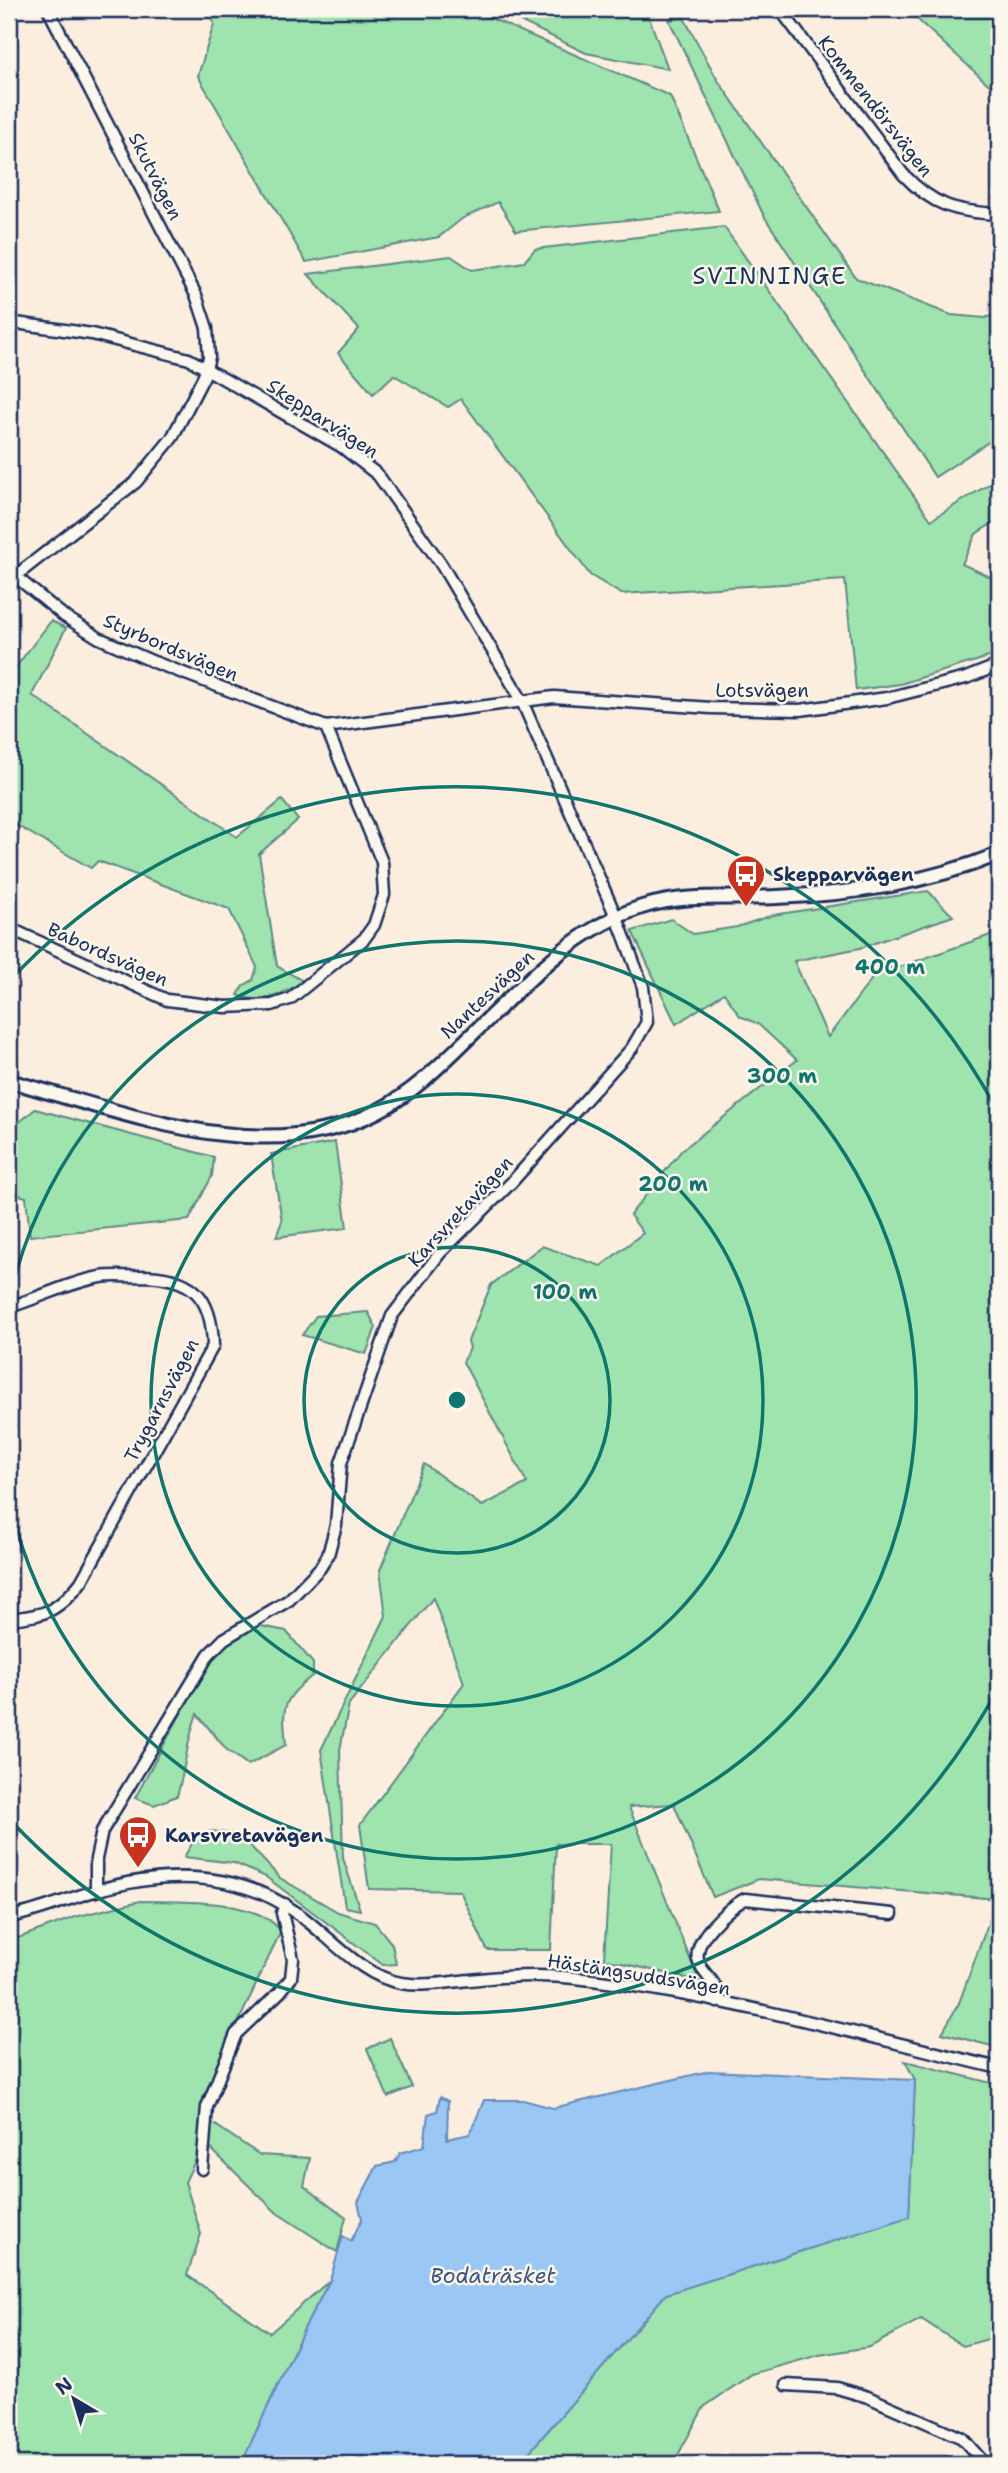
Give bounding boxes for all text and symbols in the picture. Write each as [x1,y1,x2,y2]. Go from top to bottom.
street label: Kommendörsvägen [812,30,939,182]
street label: Skutvägen [123,128,188,224]
district label: SVINNINGE [692,261,848,291]
street label: Skepparvägen [262,373,383,464]
street label: Styrbordsvägen [100,608,242,687]
street label: Lotsvägen [715,678,809,703]
bus stop icon: Skepparvägen [725,853,767,908]
place label: Skepparvägen [773,862,914,887]
street label: Babordsvägen [44,917,172,992]
street label: Nantesvägen [435,944,540,1044]
text: 400 m [855,953,925,981]
text: 300 m [747,1062,817,1090]
street label: Karsvretavägen [402,1150,518,1272]
text: 200 m [638,1170,708,1198]
text: 100 m [533,1278,597,1306]
street label: Trygarnsvägen [118,1334,204,1466]
centre of rings [445,1388,469,1412]
bus stop icon: Karsvretavägen [117,1814,159,1869]
place label: Karsvretavägen [165,1823,324,1848]
street label: Hästängsuddsvägen [546,1948,732,2001]
water label: Bodaträsket [430,2262,557,2290]
north arrow [38,2364,108,2434]
text: N [50,2372,77,2400]

